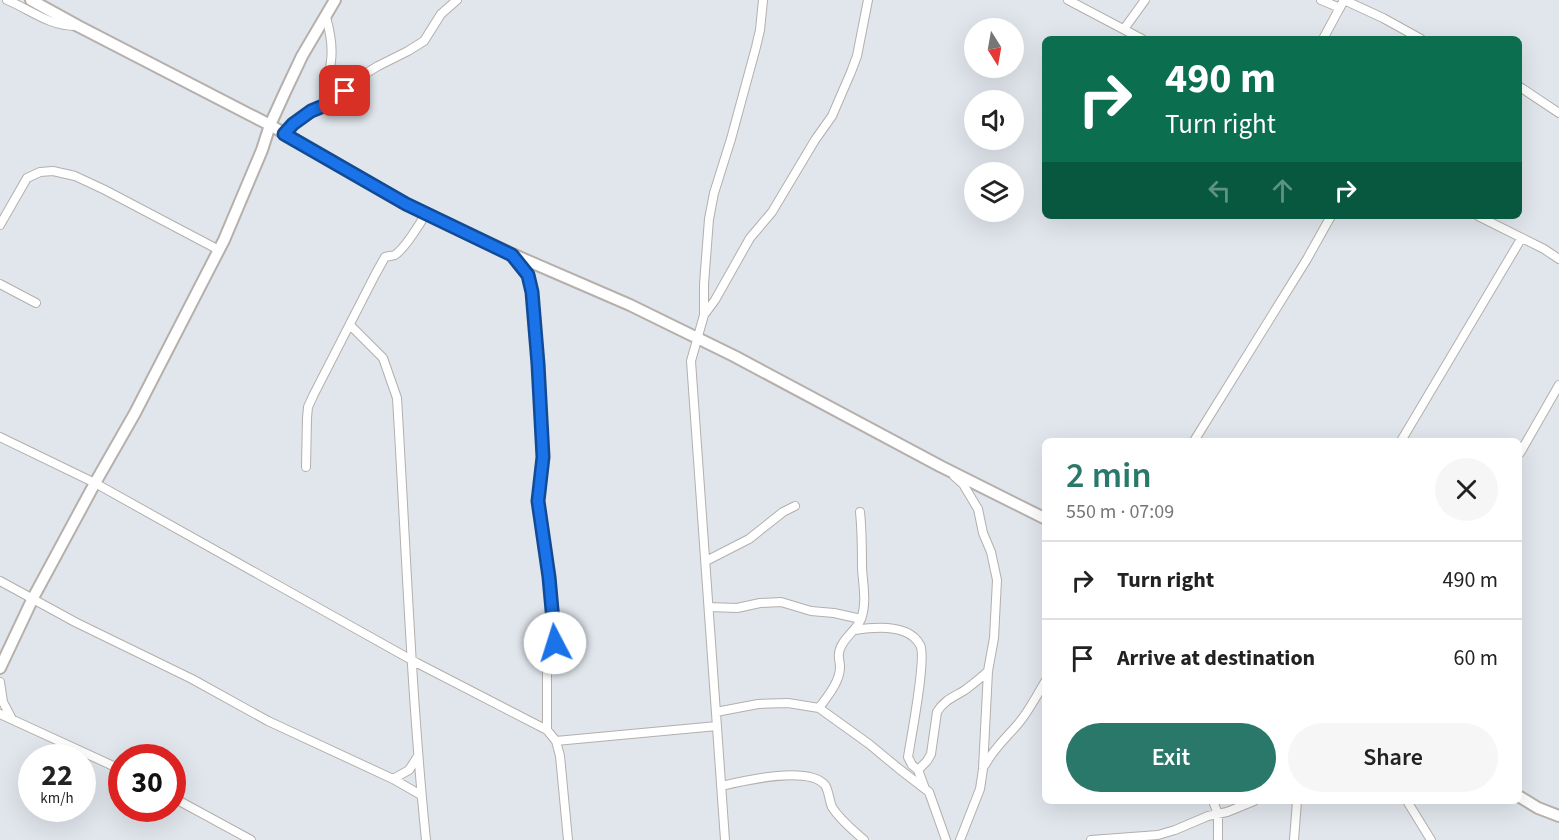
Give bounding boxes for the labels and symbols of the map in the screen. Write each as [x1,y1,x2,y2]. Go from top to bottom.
north arrow [964,18,1024,78]
pin [319,65,370,116]
position arrow [523,611,587,675]
speed limit sign: 30 [108,744,186,822]

